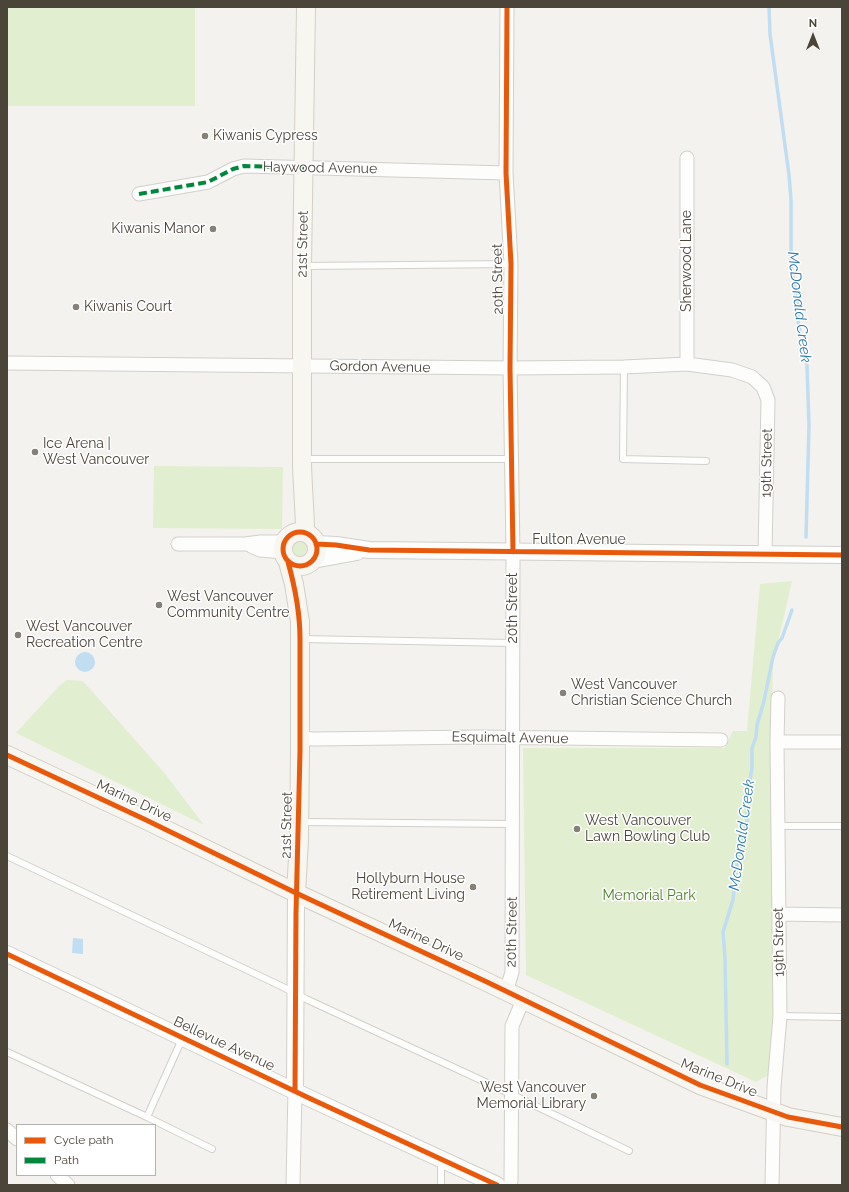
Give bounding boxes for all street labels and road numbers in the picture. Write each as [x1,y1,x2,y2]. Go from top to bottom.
street label: Haywood Avenue [263,159,377,177]
street label: 21st Street [294,210,312,278]
street label: Sherwood Lane [679,210,695,312]
street label: 20th Street [489,243,507,315]
street label: Gordon Avenue [329,358,431,376]
street label: 19th Street [758,428,776,498]
street label: Fulton Avenue [532,532,626,548]
street label: 20th Street [505,572,521,644]
street label: Esquimalt Avenue [451,729,569,747]
street label: Marine Drive [94,776,174,826]
street label: 21st Street [278,791,296,859]
street label: 20th Street [503,896,521,968]
street label: 19th Street [770,907,788,977]
street label: Marine Drive [386,915,466,965]
street label: Bellevue Avenue [171,1013,277,1075]
street label: Marine Drive [678,1055,760,1101]

